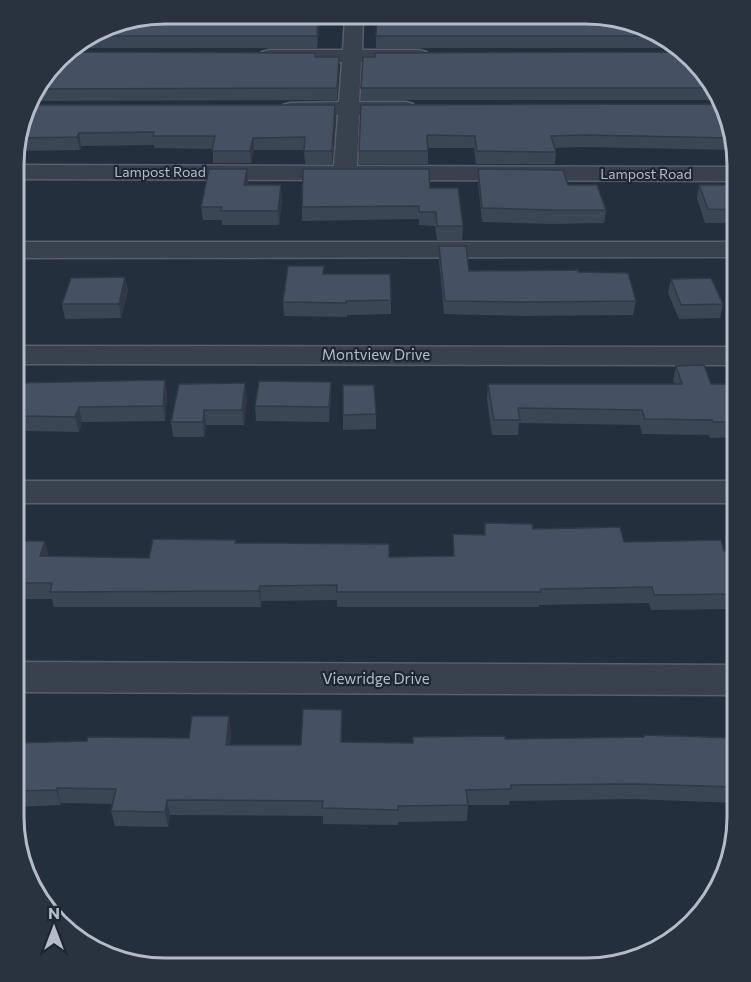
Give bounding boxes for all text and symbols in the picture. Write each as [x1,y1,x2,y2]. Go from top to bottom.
street label: Lampost Road [114,163,206,180]
street label: Lampost Road [600,165,692,182]
street label: Montview Drive [322,345,430,363]
street label: Viewridge Drive [322,669,430,687]
north arrow [24,898,84,958]
text: N [48,903,60,922]

